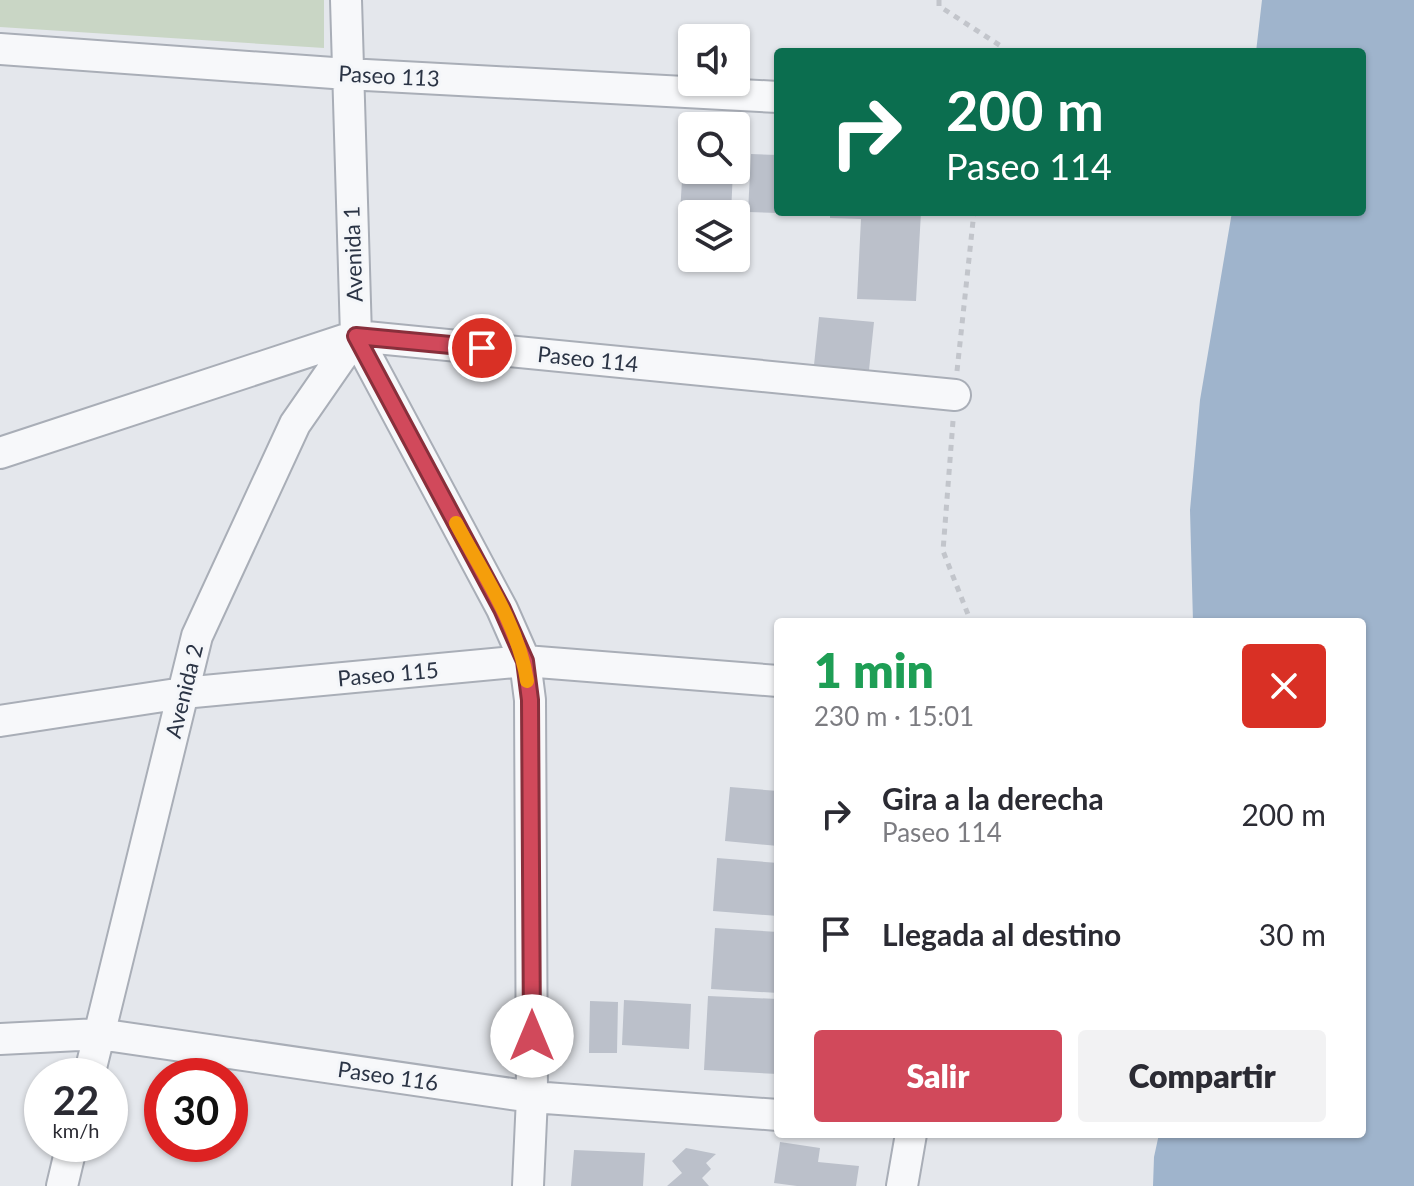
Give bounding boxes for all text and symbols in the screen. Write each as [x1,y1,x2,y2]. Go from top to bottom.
map controls [678,24,750,272]
button: sound [678,24,750,96]
street label: Paseo 113 [338,59,440,92]
text: 200 m [946,76,1104,143]
icon: right [814,80,918,184]
button: search [678,112,750,184]
text: Paseo 114 [946,144,1112,188]
button: layers [678,200,750,272]
street label: Avenida 1 [337,206,368,302]
pin [448,314,516,382]
icon: arrive [460,326,504,370]
street label: Paseo 114 [536,340,640,377]
street label: Avenida 2 [159,641,208,741]
text: 1 min [814,641,934,698]
button: close [1242,644,1326,728]
street label: Paseo 115 [336,656,440,691]
text: 230 m · 15:01 [814,700,974,732]
text: Gira a la derecha [882,780,1104,816]
icon: right [814,792,858,836]
text: 200 m [1241,796,1326,832]
text: Paseo 114 [882,816,1002,848]
icon: arrive [814,912,858,956]
text: Llegada al destino [882,916,1121,952]
text: 30 m [1259,916,1326,952]
position arrow [490,994,574,1078]
button: Salir [814,1030,1062,1122]
button: Compartir [1078,1030,1326,1122]
street label: Paseo 116 [336,1055,440,1096]
speed limit sign: 30 [144,1058,248,1162]
text: 22 [53,1076,99,1124]
text: km/h [53,1118,99,1142]

